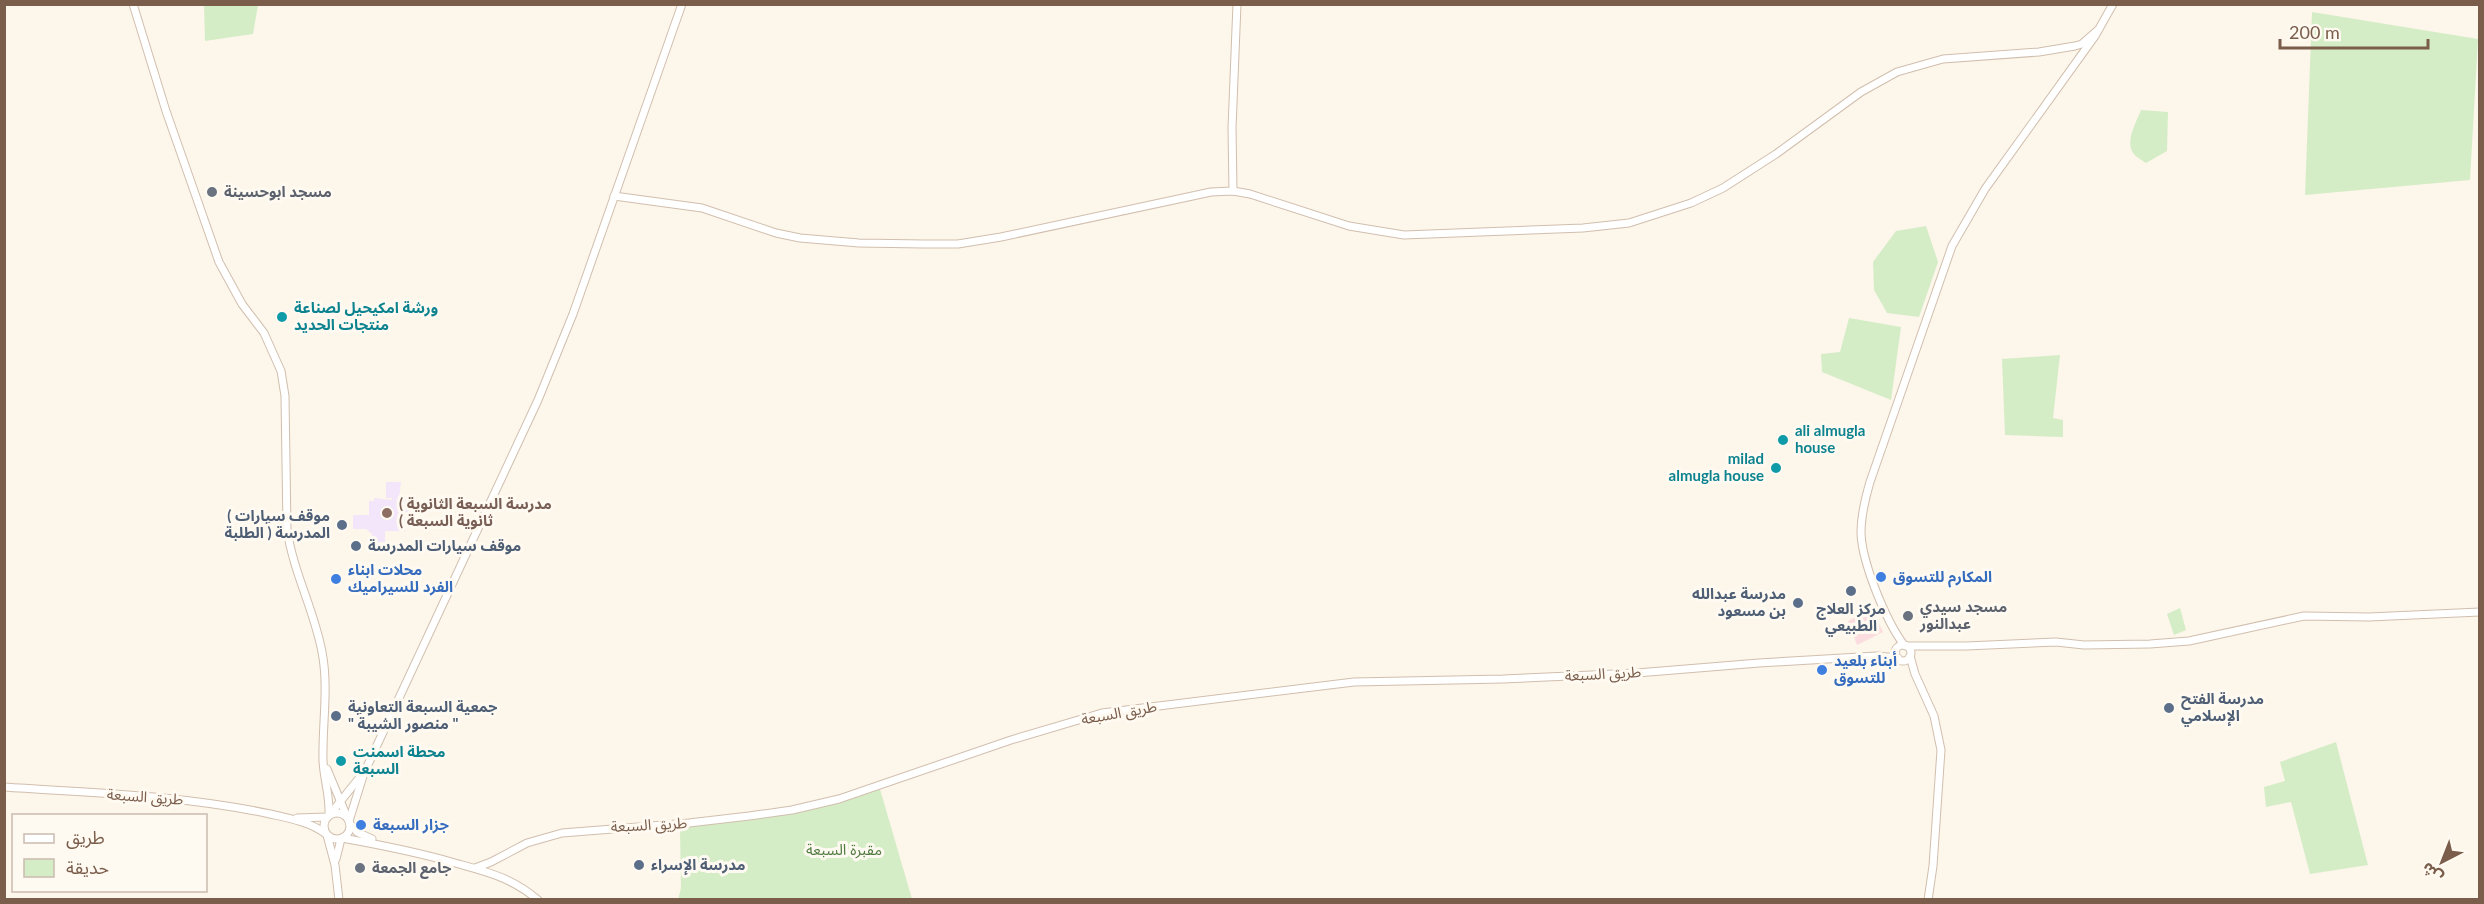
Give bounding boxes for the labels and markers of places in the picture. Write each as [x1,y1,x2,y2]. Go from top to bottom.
place label: مسجد ابوحسينة [224,182,332,201]
marker: مسجد ابوحسينة [205,185,219,199]
place label: ورشة امكيحيل لصناعة منتجات الحديد [294,298,438,333]
marker: ورشة امكيحيل لصناعة منتجات الحديد [275,310,289,324]
place label: ali almugla house [1795,421,1865,456]
marker: ali almugla house [1776,433,1790,447]
place label: milad almugla house [1669,449,1764,484]
marker: milad almugla house [1769,461,1783,475]
place label: ( مدرسة السبعة الثانوية ( ثانوية السبعة [399,494,552,530]
place label: ( موقف سيارات المدرسة ( الطلبة [225,506,330,542]
marker: ( مدرسة السبعة الثانوية ( ثانوية السبعة [380,506,394,520]
marker: ( موقف سيارات المدرسة ( الطلبة [335,518,349,532]
place label: موقف سيارات المدرسة [368,536,521,555]
marker: موقف سيارات المدرسة [349,539,363,553]
place label: محلات ابناء الفرد للسيراميك [348,560,453,596]
place label: المكارم للتسوق [1893,567,1992,588]
marker: المكارم للتسوق [1874,570,1888,584]
marker: محلات ابناء الفرد للسيراميك [329,572,343,586]
place label: مدرسة عبدالله بن مسعود [1692,584,1786,620]
marker: مركز العلاج الطبيعي [1844,584,1858,598]
marker: مدرسة عبدالله بن مسعود [1791,596,1805,610]
place label: مسجد سيدي عبدالنور [1919,597,2007,633]
place label: مركز العلاج الطبيعي [1816,599,1886,637]
marker: مسجد سيدي عبدالنور [1901,609,1915,623]
place label: أبناء بلعيد للتسوق [1834,651,1897,687]
marker: أبناء بلعيد للتسوق [1815,663,1829,677]
place label: مدرسة الفتح الإسلامي [2181,689,2264,727]
place label: جمعية السبعة التعاونية " منصور الشيبة " [348,697,498,733]
marker: مدرسة الفتح الإسلامي [2162,701,2176,715]
marker: جمعية السبعة التعاونية " منصور الشيبة " [329,709,343,723]
place label: محطة اسمنت السبعة [353,742,446,777]
marker: محطة اسمنت السبعة [334,754,348,768]
place label: جزار السبعة [373,815,449,834]
marker: جزار السبعة [354,818,368,832]
place label: مدرسة الإسراء [651,855,746,875]
place label: جامع الجمعة [372,858,452,879]
marker: مدرسة الإسراء [632,858,646,872]
marker: جامع الجمعة [353,861,367,875]

